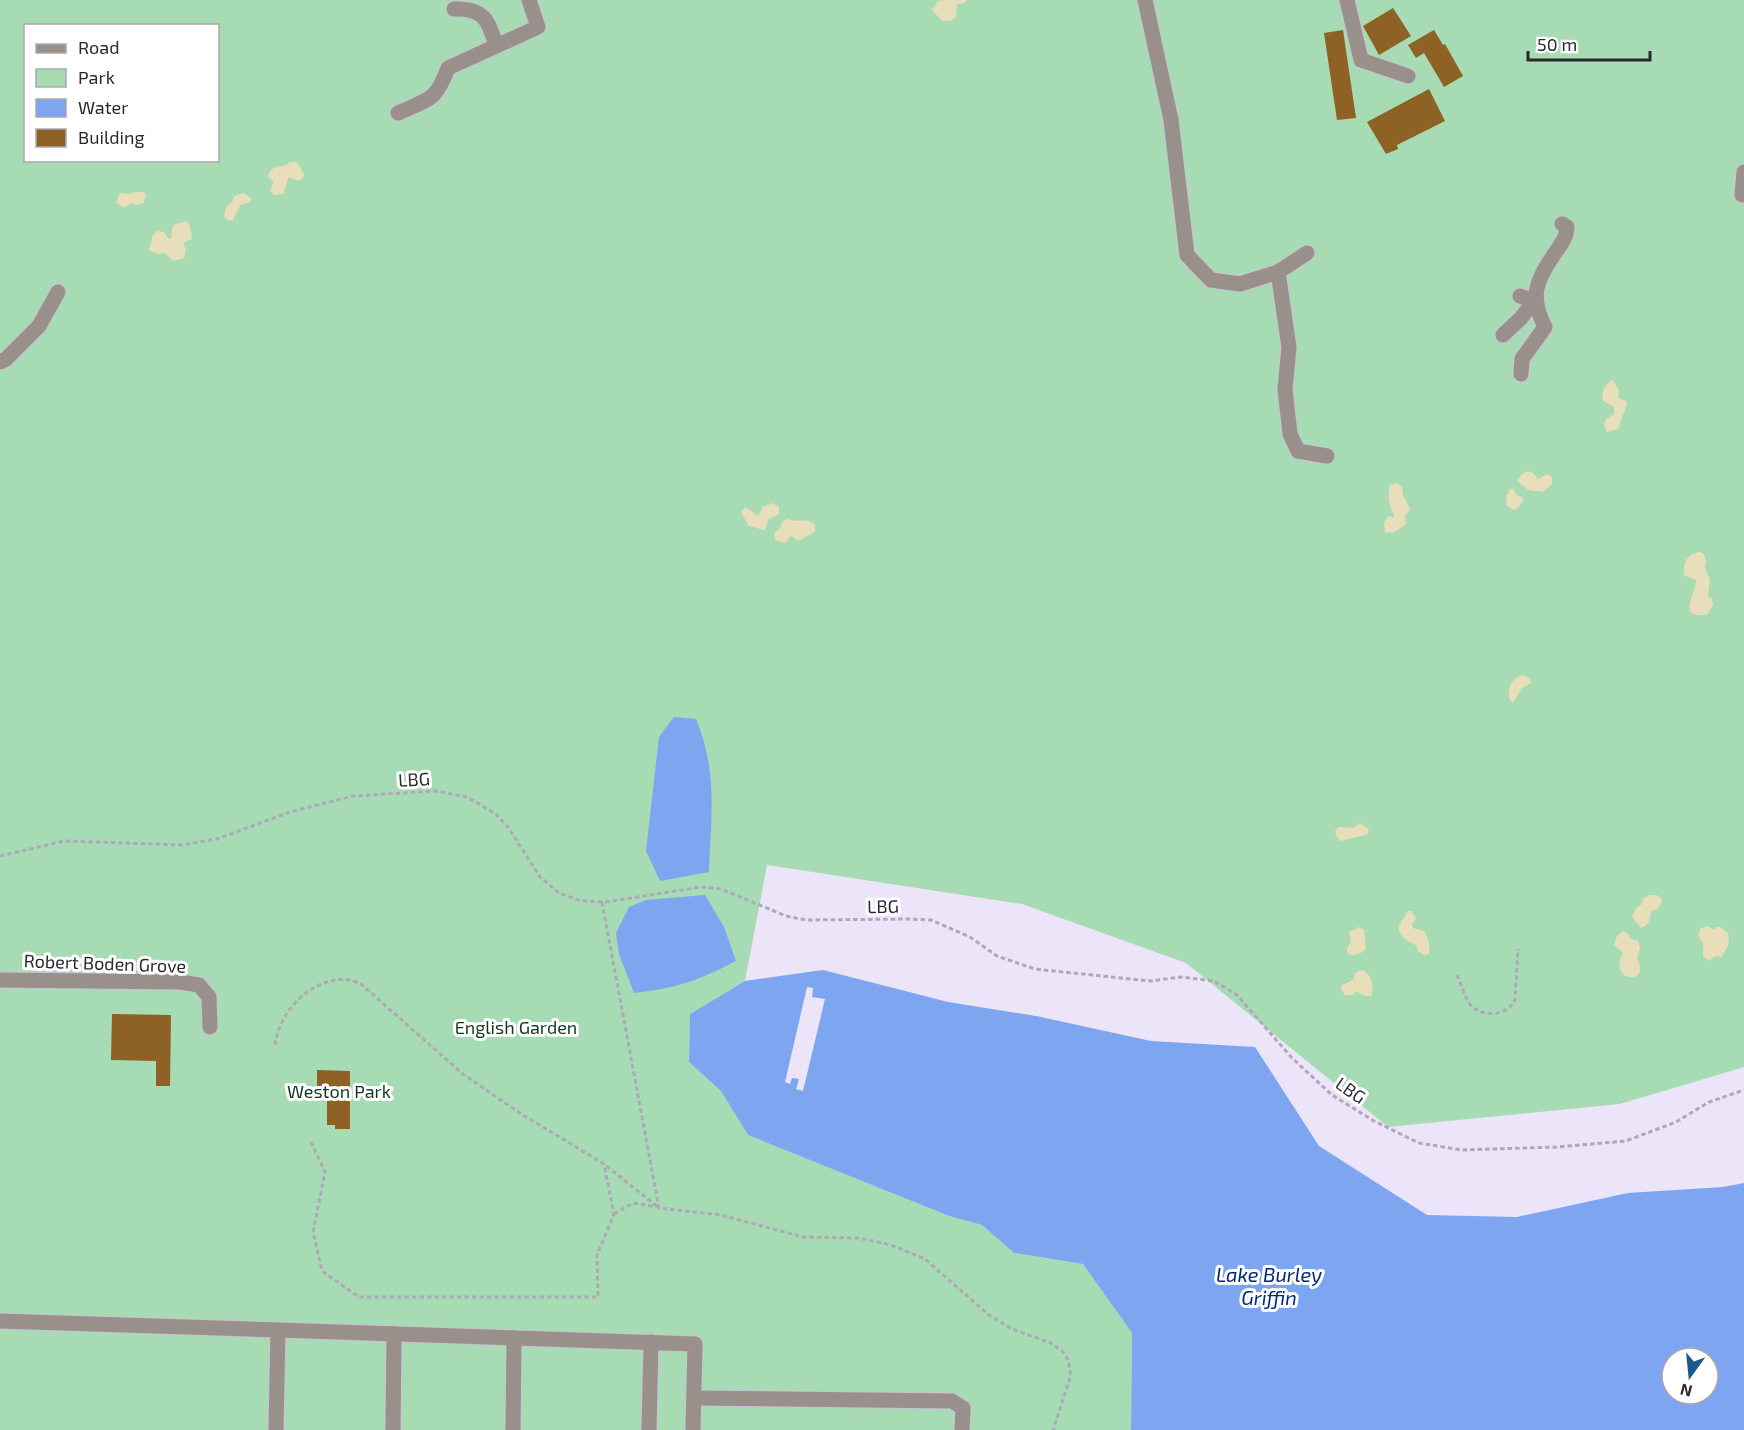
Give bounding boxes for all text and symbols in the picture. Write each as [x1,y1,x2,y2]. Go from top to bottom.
legend [24,24,219,162]
scale bar [1528,24,1650,62]
text: 50 m [1537,33,1577,55]
text: Road [78,36,119,58]
text: Park [78,66,115,88]
text: Water [78,96,128,118]
text: Building [78,126,145,148]
street label: LBG [398,767,430,791]
street label: LBG [867,895,899,917]
street label: Robert Boden Grove [23,949,187,977]
park label: English Garden [455,1016,577,1038]
street label: LBG [1332,1072,1370,1108]
park label: Weston Park [287,1080,391,1102]
water label: Lake Burley Griffin [1216,1262,1322,1309]
north arrow [1660,1346,1720,1406]
text: N [1678,1380,1694,1402]

